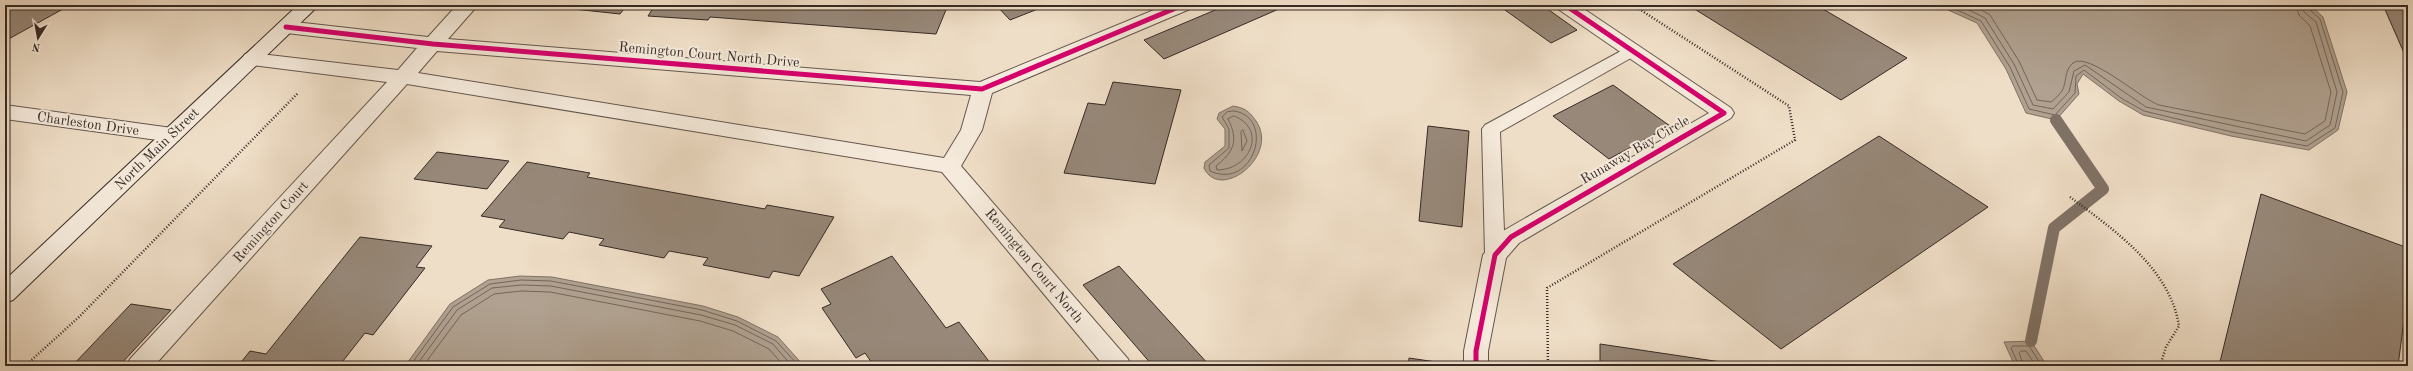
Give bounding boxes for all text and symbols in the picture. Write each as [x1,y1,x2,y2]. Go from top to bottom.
north arrow [18,18,58,58]
text: N [31,40,42,53]
street label: Remington Court North Drive [618,40,800,70]
street label: North Main Street [112,105,202,193]
street label: Charleston Drive [36,110,140,138]
street label: Runaway Bay Circle [1578,113,1692,187]
street label: Remington Court [231,179,311,265]
street label: Remington Court North [982,206,1086,326]

